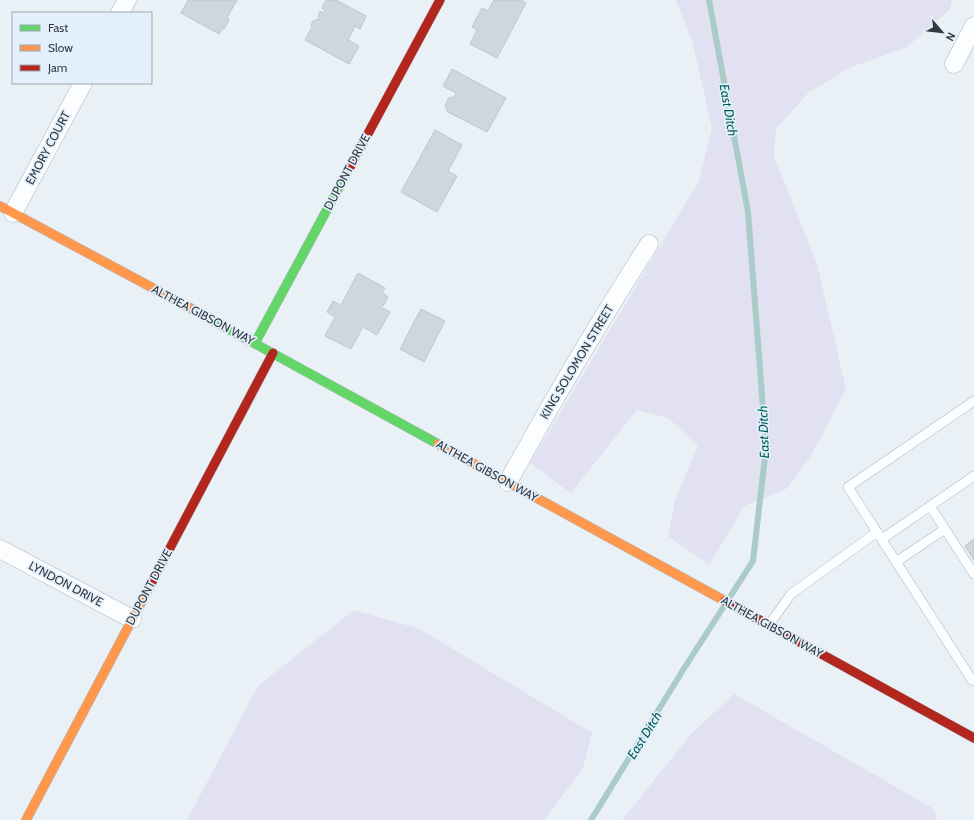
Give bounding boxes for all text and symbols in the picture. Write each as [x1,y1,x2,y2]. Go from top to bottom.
legend [12,12,152,84]
north arrow [922,12,962,52]
text: Fast [48,20,68,35]
text: N [943,30,959,43]
text: Slow [48,40,73,55]
text: Jam [47,60,67,75]
water label: East Ditch [717,83,741,137]
street label: EMORY COURT [22,108,73,187]
street label: DUPONT DRIVE [320,131,373,212]
street label: ALTHEA GIBSON WAY [149,281,257,348]
street label: KING SOLOMON STREET [537,301,617,422]
water label: East Ditch [754,405,772,459]
street label: ALTHEA GIBSON WAY [434,436,541,505]
street label: DUPONT DRIVE [122,546,175,627]
street label: LYNDON DRIVE [26,558,106,610]
street label: ALTHEA GIBSON WAY [719,592,826,661]
water label: East Ditch [623,708,665,762]

